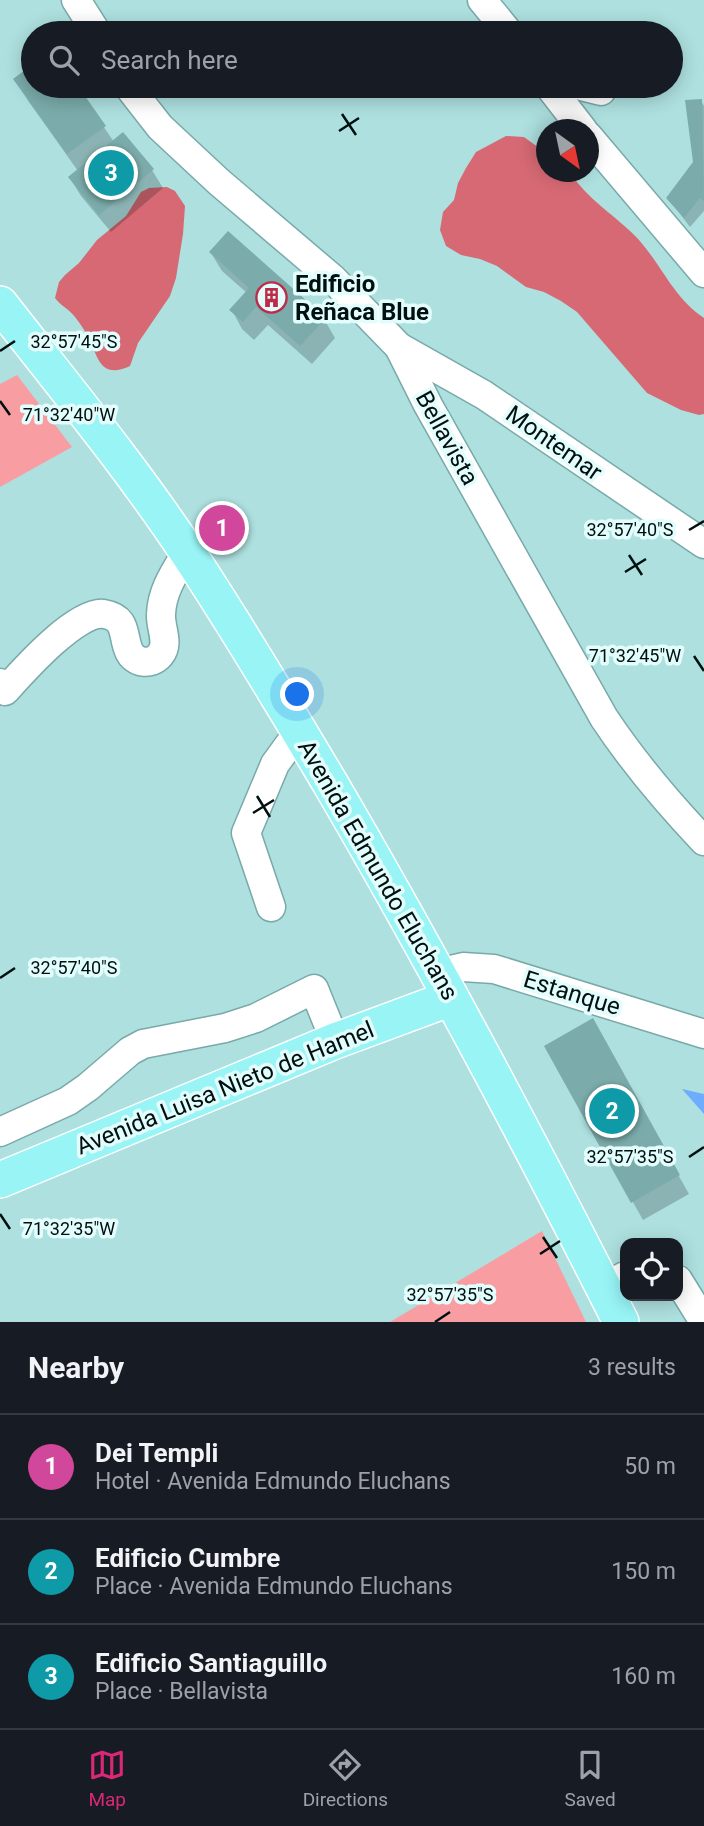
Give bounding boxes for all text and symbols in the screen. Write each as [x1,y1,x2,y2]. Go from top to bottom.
search box [21,21,683,98]
icon: search [45,41,83,79]
text: Search here [101,45,238,75]
north arrow [536,119,599,182]
pin: 3 [88,147,134,199]
place label: Edificio Reñaca Blue [295,270,429,326]
building icon: Edificio Reñaca Blue [255,281,289,315]
text: 32°57'45"S [30,331,118,352]
street label: Bellavista [410,386,484,490]
street label: Montemar [501,400,607,486]
text: 71°32'40"W [23,404,115,425]
pin: 1 [199,502,245,554]
text: 32°57'40"S [586,519,674,540]
text: 71°32'45"W [589,645,681,666]
your location [280,677,314,711]
street label: Avenida Edmundo Eluchans [292,735,464,1005]
text: 32°57'40"S [30,957,118,978]
street label: Estanque [520,965,624,1021]
street label: Avenida Luisa Nieto de Hamel [72,1015,378,1161]
pin: 2 [589,1085,635,1137]
text: 32°57'35"S [586,1146,674,1167]
text: 71°32'35"W [23,1218,115,1239]
map controls [620,1238,683,1301]
button: locate [620,1238,683,1301]
text: 32°57'35"S [406,1284,494,1305]
text: Nearby [28,1350,124,1385]
text: 3 results [588,1354,676,1381]
text: Dei Templi [95,1438,219,1468]
text: 1 [44,1453,58,1480]
text: 50 m [624,1453,676,1480]
text: Hotel · Avenida Edmundo Eluchans [95,1468,451,1495]
text: Edificio Cumbre [95,1543,280,1573]
text: 2 [44,1558,58,1585]
text: 150 m [611,1558,676,1585]
text: Place · Avenida Edmundo Eluchans [95,1573,453,1600]
text: Edificio Santiaguillo [95,1648,327,1678]
text: 3 [44,1663,58,1690]
text: 160 m [611,1663,676,1690]
text: Place · Bellavista [95,1678,268,1705]
tab: Map [88,1746,126,1811]
tab: Directions [303,1746,388,1811]
tab: Saved [564,1746,616,1811]

